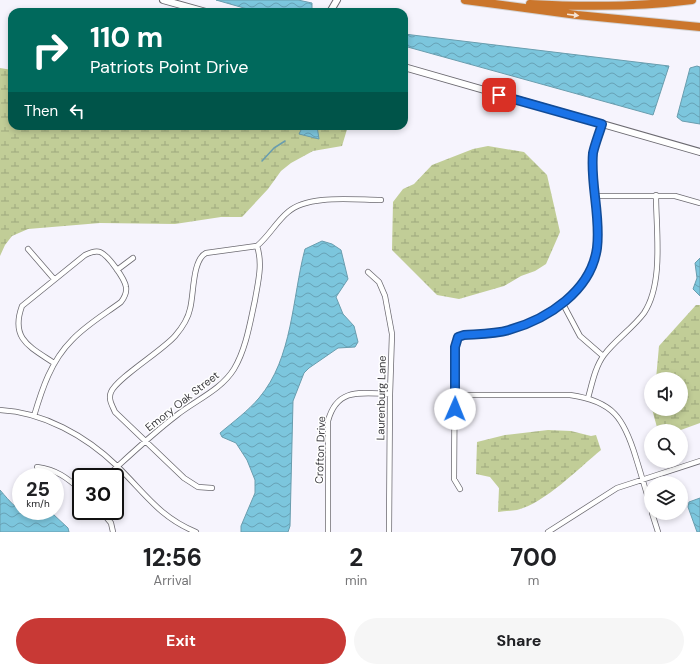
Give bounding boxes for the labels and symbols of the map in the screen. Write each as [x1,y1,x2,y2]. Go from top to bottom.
one-way arrow [567,12,579,18]
pin [482,78,516,112]
street label: Laurenburg Lane [373,355,389,441]
street label: Emory Oak Street [142,368,222,434]
position arrow [434,388,476,430]
street label: Crofton Drive [312,416,328,484]
speed limit sign: 30 [72,468,124,520]

